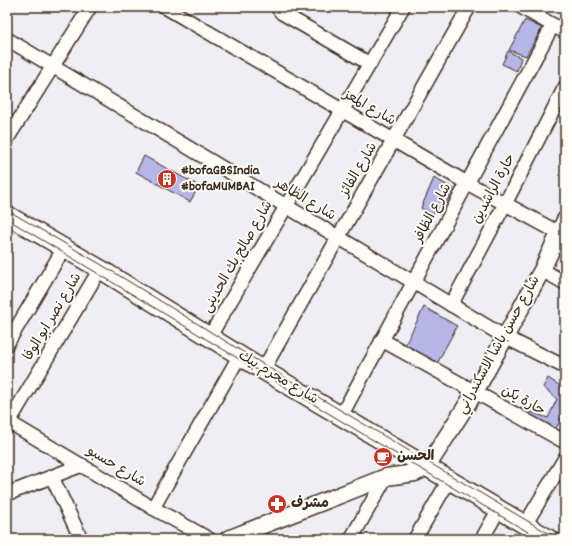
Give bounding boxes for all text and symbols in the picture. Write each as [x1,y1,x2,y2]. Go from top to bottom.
street label: شارع المعز [338,84,399,131]
street label: شارع الفائز [335,139,383,202]
street label: حارة الراشدين [467,150,521,228]
place label: #bofaGBSIndia #bofaMUMBAI [181,161,261,197]
building icon: #bofaGBSIndia #bofaMUMBAI [156,168,178,190]
street label: شارع الظاهر [270,173,339,226]
street label: شارع الظافر [409,180,457,247]
street label: شارع صالح بك الحدينى [198,197,278,317]
street label: شارع نصر ابو الوفا [19,269,87,365]
street label: شارع حسن باشا الاسكندراني [453,272,546,418]
street label: شارع محرم بيك [234,346,322,410]
street label: حارة يكن [497,381,549,421]
street label: شارع حسبو [82,441,149,492]
cafe icon: الحسن [372,446,394,468]
place label: الحسن [397,447,435,467]
pharmacy icon: مشرف [266,493,288,515]
place label: مشرف [291,494,329,514]

